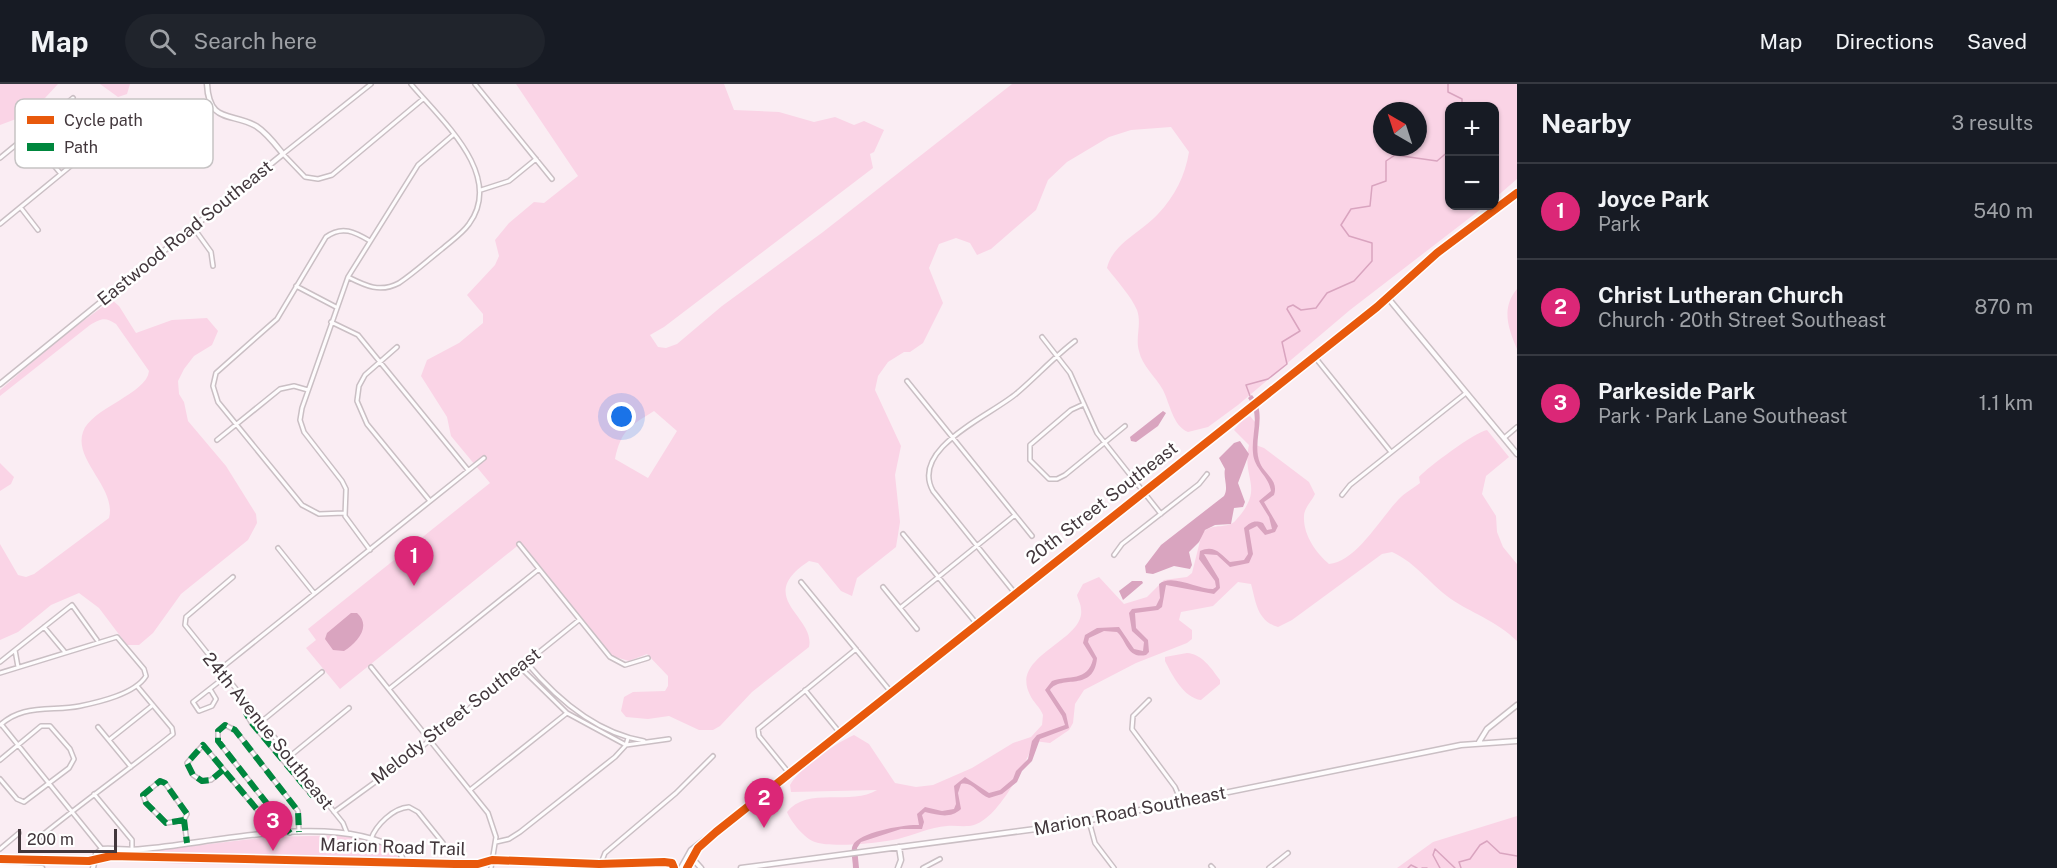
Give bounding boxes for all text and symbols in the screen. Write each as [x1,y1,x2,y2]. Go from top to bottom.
search box [125,14,545,68]
text: Map [30,25,89,58]
icon: search [146,25,179,58]
text: Search here [194,28,317,54]
text: Map [1760,29,1802,54]
text: Directions [1835,29,1934,54]
text: Saved [1967,29,2027,54]
legend [15,99,213,168]
north arrow [1373,102,1427,156]
map controls [1445,102,1499,210]
button: + [1445,102,1499,156]
text: Nearby [1541,108,1631,139]
text: Cycle path [64,111,143,130]
text: 3 results [1952,111,2033,135]
text: Path [64,138,98,157]
street label: Eastwood Road Southeast [93,156,276,310]
button: − [1445,156,1499,210]
text: Joyce Park [1598,186,1709,212]
text: 1 [1556,199,1565,223]
text: 540 m [1973,199,2033,223]
text: Park [1598,212,1641,236]
text: Christ Lutheran Church [1598,282,1844,308]
text: 2 [1554,295,1567,319]
text: 870 m [1974,295,2033,319]
text: Church · 20th Street Southeast [1598,308,1886,332]
text: Parkeside Park [1598,378,1755,404]
text: 3 [1554,391,1567,415]
text: 1.1 km [1979,391,2033,415]
your location [607,402,636,431]
text: Park · Park Lane Southeast [1598,404,1848,428]
street label: 20th Street Southeast [1022,437,1182,568]
pin: 1 [394,536,434,586]
street label: Melody Street Southeast [367,643,544,788]
street label: 24th Avenue Southeast [199,648,338,813]
pin: 2 [744,778,783,828]
street label: Marion Road Southeast [1032,782,1228,839]
pin: 3 [254,802,292,851]
scale bar [18,826,117,854]
text: 200 m [27,830,74,849]
street label: Marion Road Trail [320,833,466,860]

